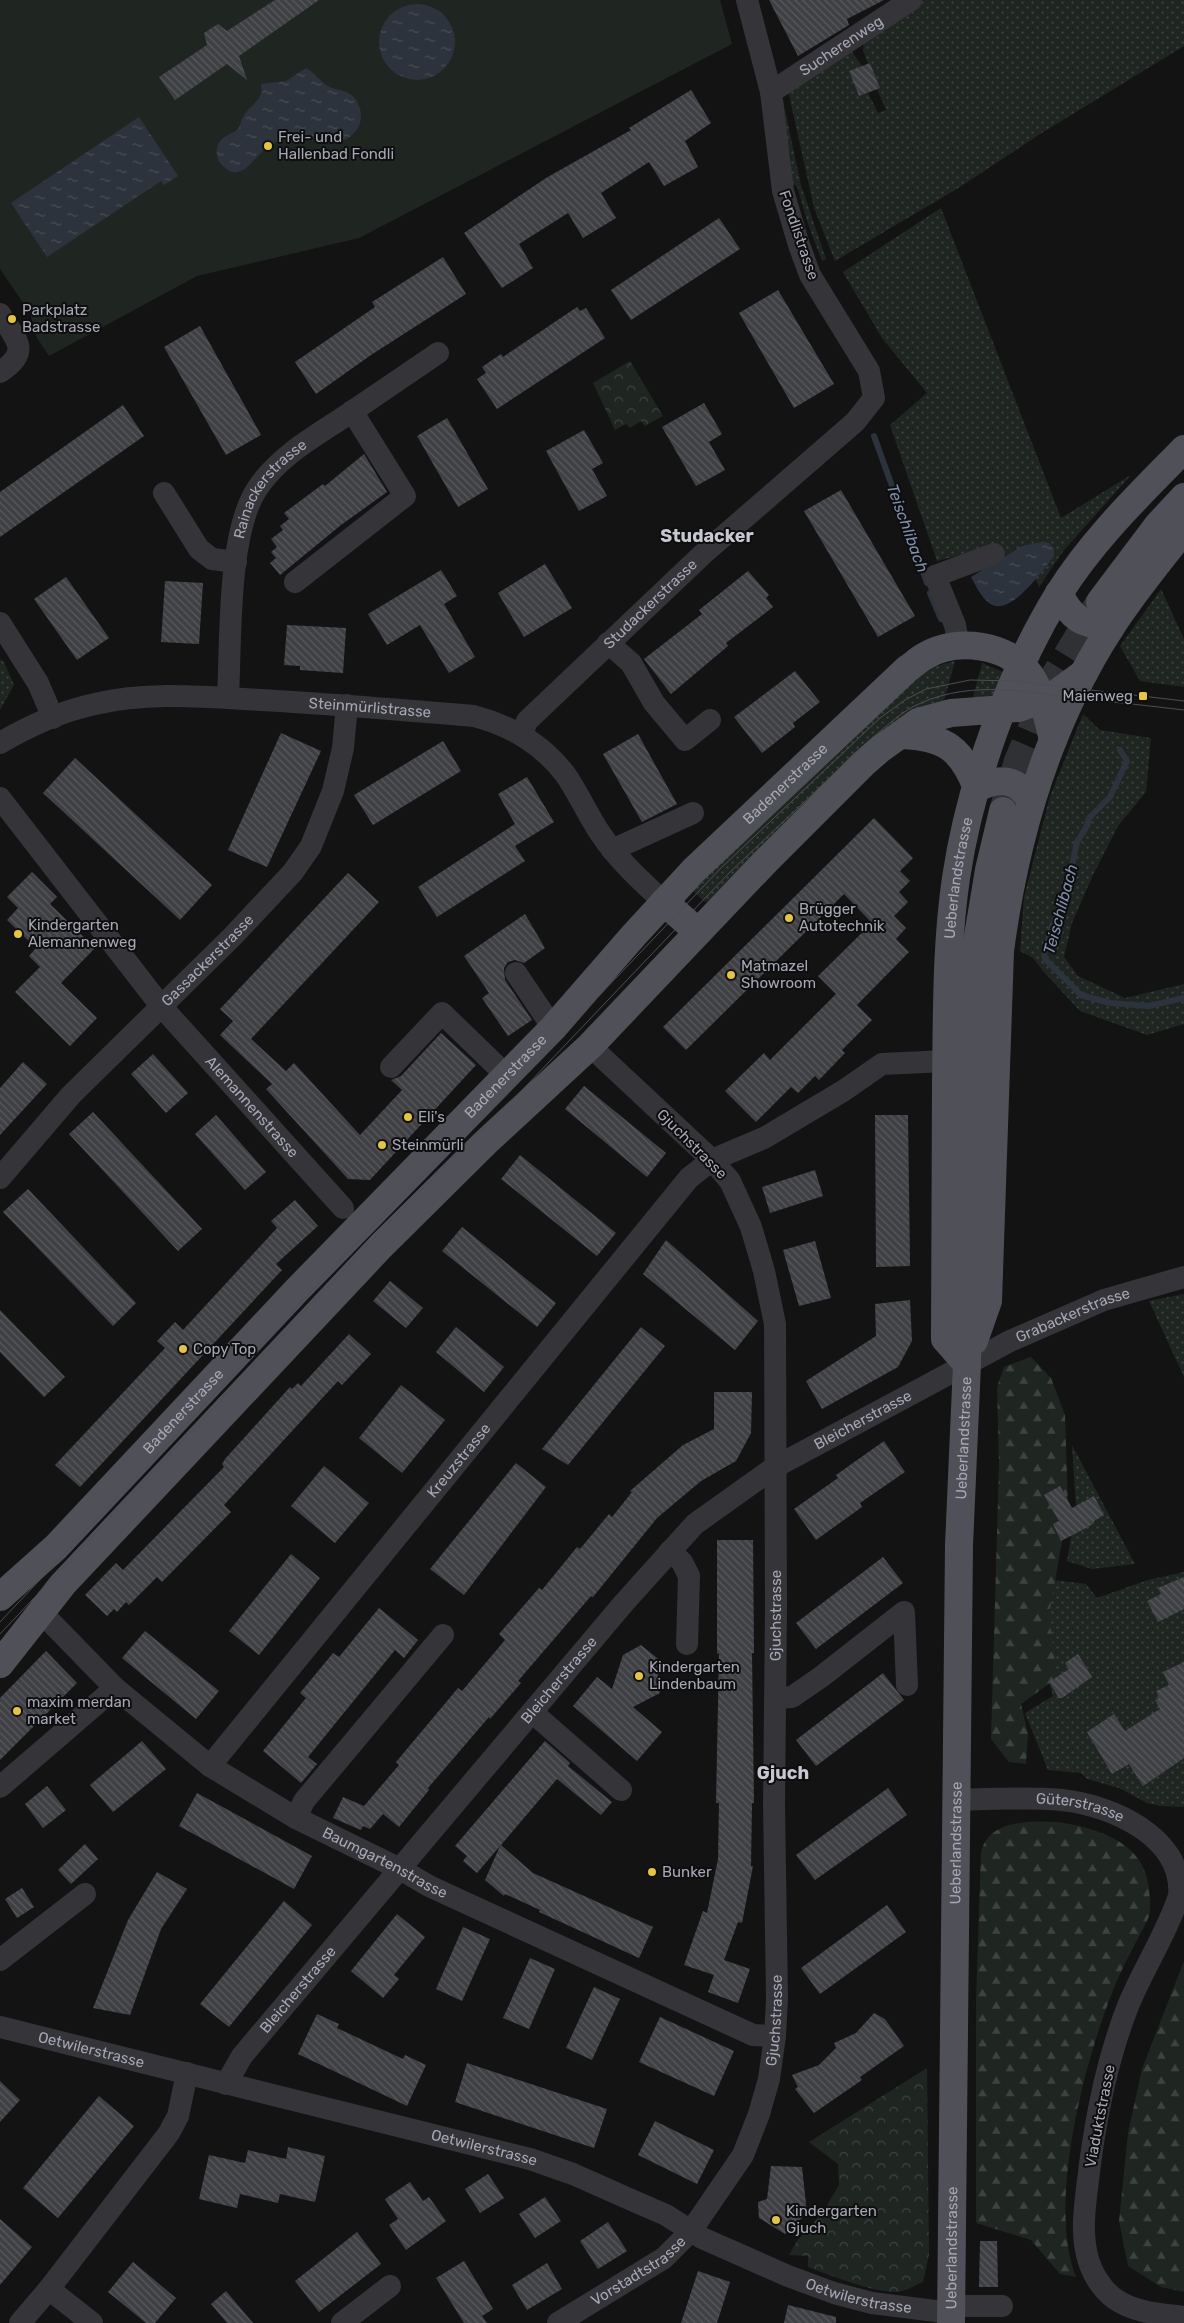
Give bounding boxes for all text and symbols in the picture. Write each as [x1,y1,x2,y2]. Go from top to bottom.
street label: Sucherenweg [796,12,886,80]
place label: Frei- und Hallenbad Fondli [278,128,394,163]
marker: Frei- und Hallenbad Fondli [262,140,274,152]
street label: Fondlistrasse [775,188,823,282]
place label: Parkplatz Badstrasse [22,301,100,336]
marker: Parkplatz Badstrasse [6,313,18,325]
street label: Rainackerstrasse [230,435,310,540]
water label: Teischlibach [883,481,932,575]
district label: Studacker [660,525,754,547]
street label: Studackerstrasse [600,555,701,653]
place label: Maienweg [1063,687,1133,705]
marker: Maienweg [1137,690,1149,702]
street label: Steinmürlistrasse [308,694,432,721]
street label: Badenerstrasse [739,740,831,828]
street label: Ueberlandstrasse [941,815,977,940]
water label: Teischlibach [1039,862,1082,956]
place label: Brügger Autotechnik [799,900,885,935]
street label: Gassackerstrasse [158,911,258,1010]
marker: Brügger Autotechnik [783,912,795,924]
place label: Kindergarten Alemannenweg [28,916,136,951]
marker: Kindergarten Alemannenweg [12,928,24,940]
place label: Matmazel Showroom [741,957,816,992]
marker: Matmazel Showroom [725,969,737,981]
street label: Badenerstrasse [461,1031,551,1122]
street label: Alemannenstrasse [202,1053,302,1162]
street label: Gjuchstrasse [653,1105,731,1183]
place label: Eli's [418,1108,445,1126]
marker: Eli's [402,1111,414,1123]
place label: Steinmürli [392,1136,464,1154]
marker: Steinmürli [376,1139,388,1151]
street label: Grabackerstrasse [1013,1284,1132,1346]
place label: Copy Top [193,1340,256,1358]
marker: Copy Top [177,1343,189,1355]
street label: Badenerstrasse [139,1365,227,1458]
street label: Ueberlandstrasse [952,1376,975,1500]
street label: Bleicherstrasse [811,1386,915,1453]
street label: Kreuzstrasse [423,1420,494,1501]
street label: Gjuchstrasse [766,1570,785,1661]
street label: Bleicherstrasse [517,1633,601,1727]
place label: Kindergarten Lindenbaum [649,1658,740,1693]
marker: Kindergarten Lindenbaum [633,1670,645,1682]
place label: maxim merdan market [27,1693,131,1728]
marker: maxim merdan market [11,1705,23,1717]
district label: Gjuch [757,1762,809,1784]
street label: Ueberlandstrasse [946,1781,966,1905]
street label: Güterstrasse [1036,1790,1127,1826]
street label: Baumgartenstrasse [319,1823,450,1902]
place label: Bunker [662,1863,712,1881]
marker: Bunker [646,1866,658,1878]
street label: Bleicherstrasse [256,1942,340,2037]
street label: Gjuchstrasse [762,1975,786,2067]
street label: Oetwilerstrasse [36,2028,146,2072]
street label: Viaduktstrasse [1081,2063,1119,2169]
street label: Oetwilerstrasse [429,2126,540,2170]
street label: Ueberlandstrasse [942,2186,961,2310]
place label: Kindergarten Gjuch [786,2202,877,2237]
marker: Kindergarten Gjuch [770,2214,782,2226]
street label: Vorstadtstrasse [588,2232,690,2310]
street label: Oetwilerstrasse [803,2274,913,2317]

